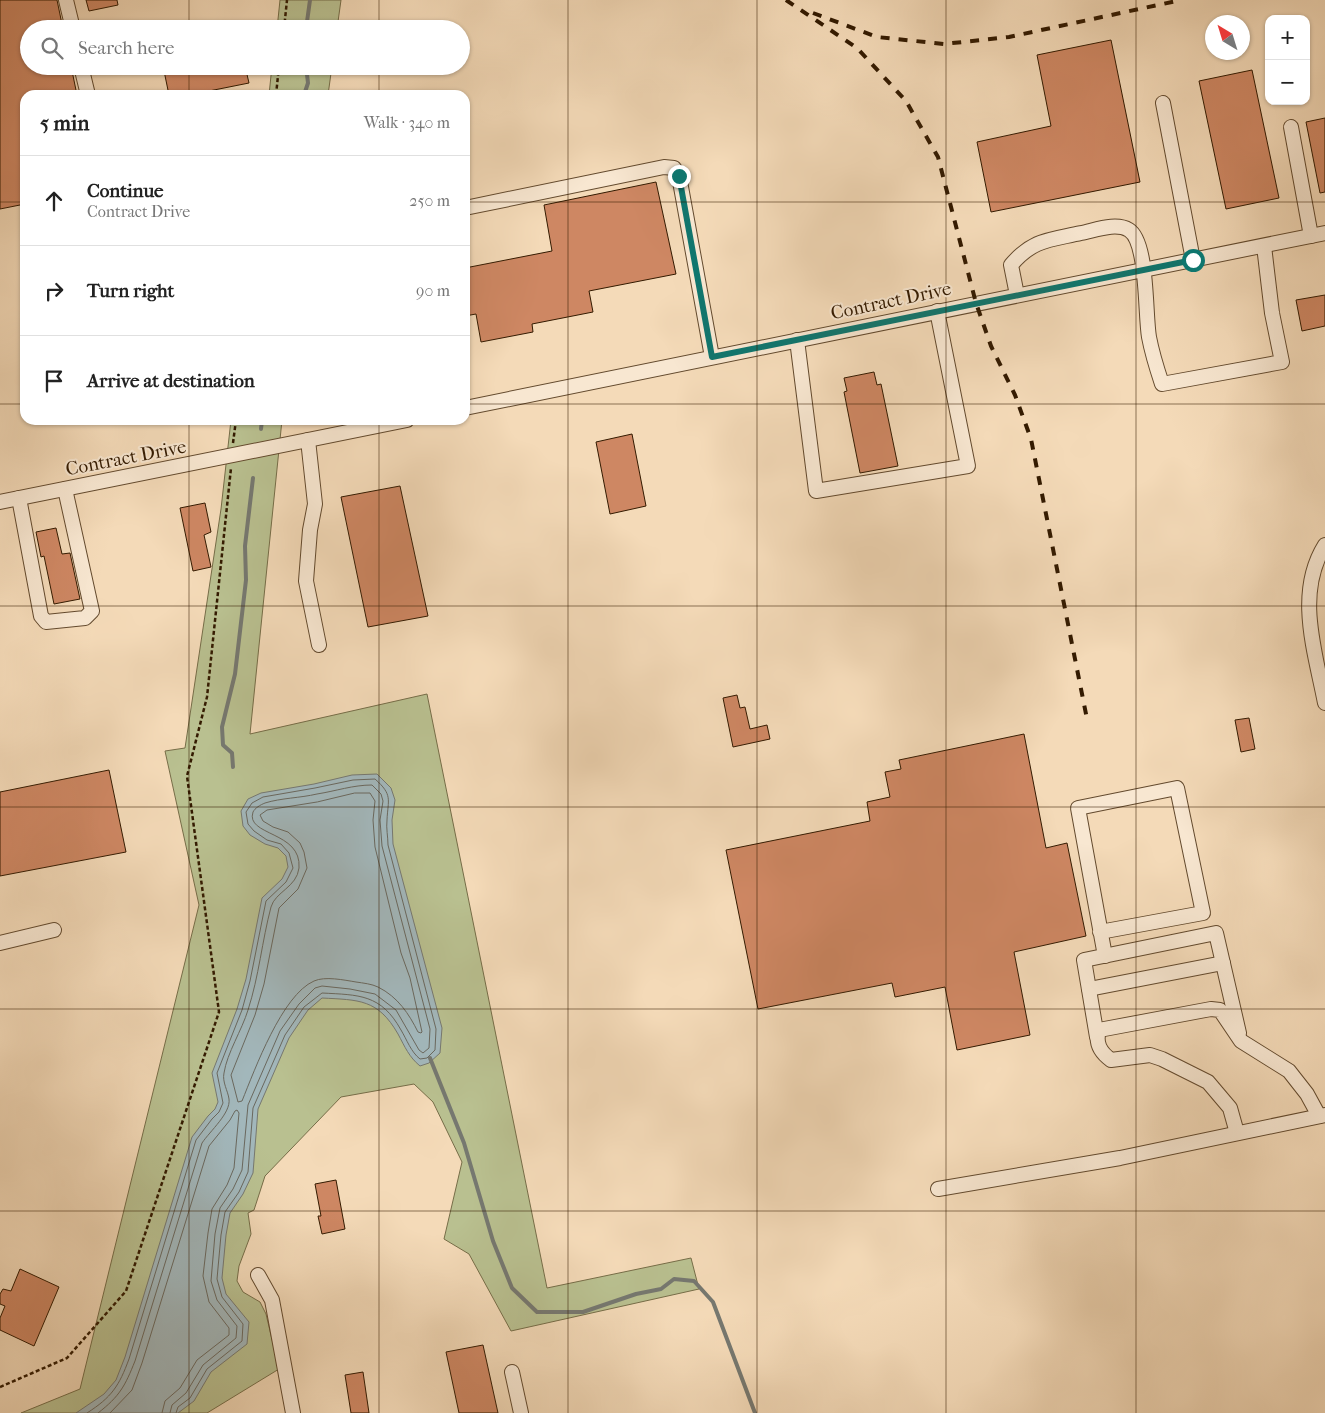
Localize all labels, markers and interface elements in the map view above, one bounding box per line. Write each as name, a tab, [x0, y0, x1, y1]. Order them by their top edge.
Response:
north arrow	[1205, 15, 1250, 60]
map controls	[1265, 15, 1310, 105]
button: +	[1265, 15, 1310, 60]
search box	[20, 20, 470, 75]
icon: search	[38, 34, 66, 62]
text: Search here	[78, 37, 174, 59]
button: −	[1265, 60, 1310, 105]
text: 5 min	[40, 111, 89, 135]
text: Walk · 340 m	[364, 113, 450, 132]
route end	[668, 165, 691, 188]
text: Continue	[87, 180, 163, 202]
icon: ahead	[40, 187, 68, 215]
text: 250 m	[409, 191, 450, 210]
text: Contract Drive	[87, 202, 190, 221]
route start	[1182, 249, 1205, 272]
icon: right	[40, 277, 68, 305]
street label: Contract Drive	[829, 278, 953, 324]
text: Turn right	[87, 280, 174, 302]
text: 90 m	[416, 281, 450, 300]
icon: arrive	[40, 367, 68, 395]
text: Arrive at destination	[87, 370, 255, 392]
street label: Contract Drive	[64, 436, 188, 480]

